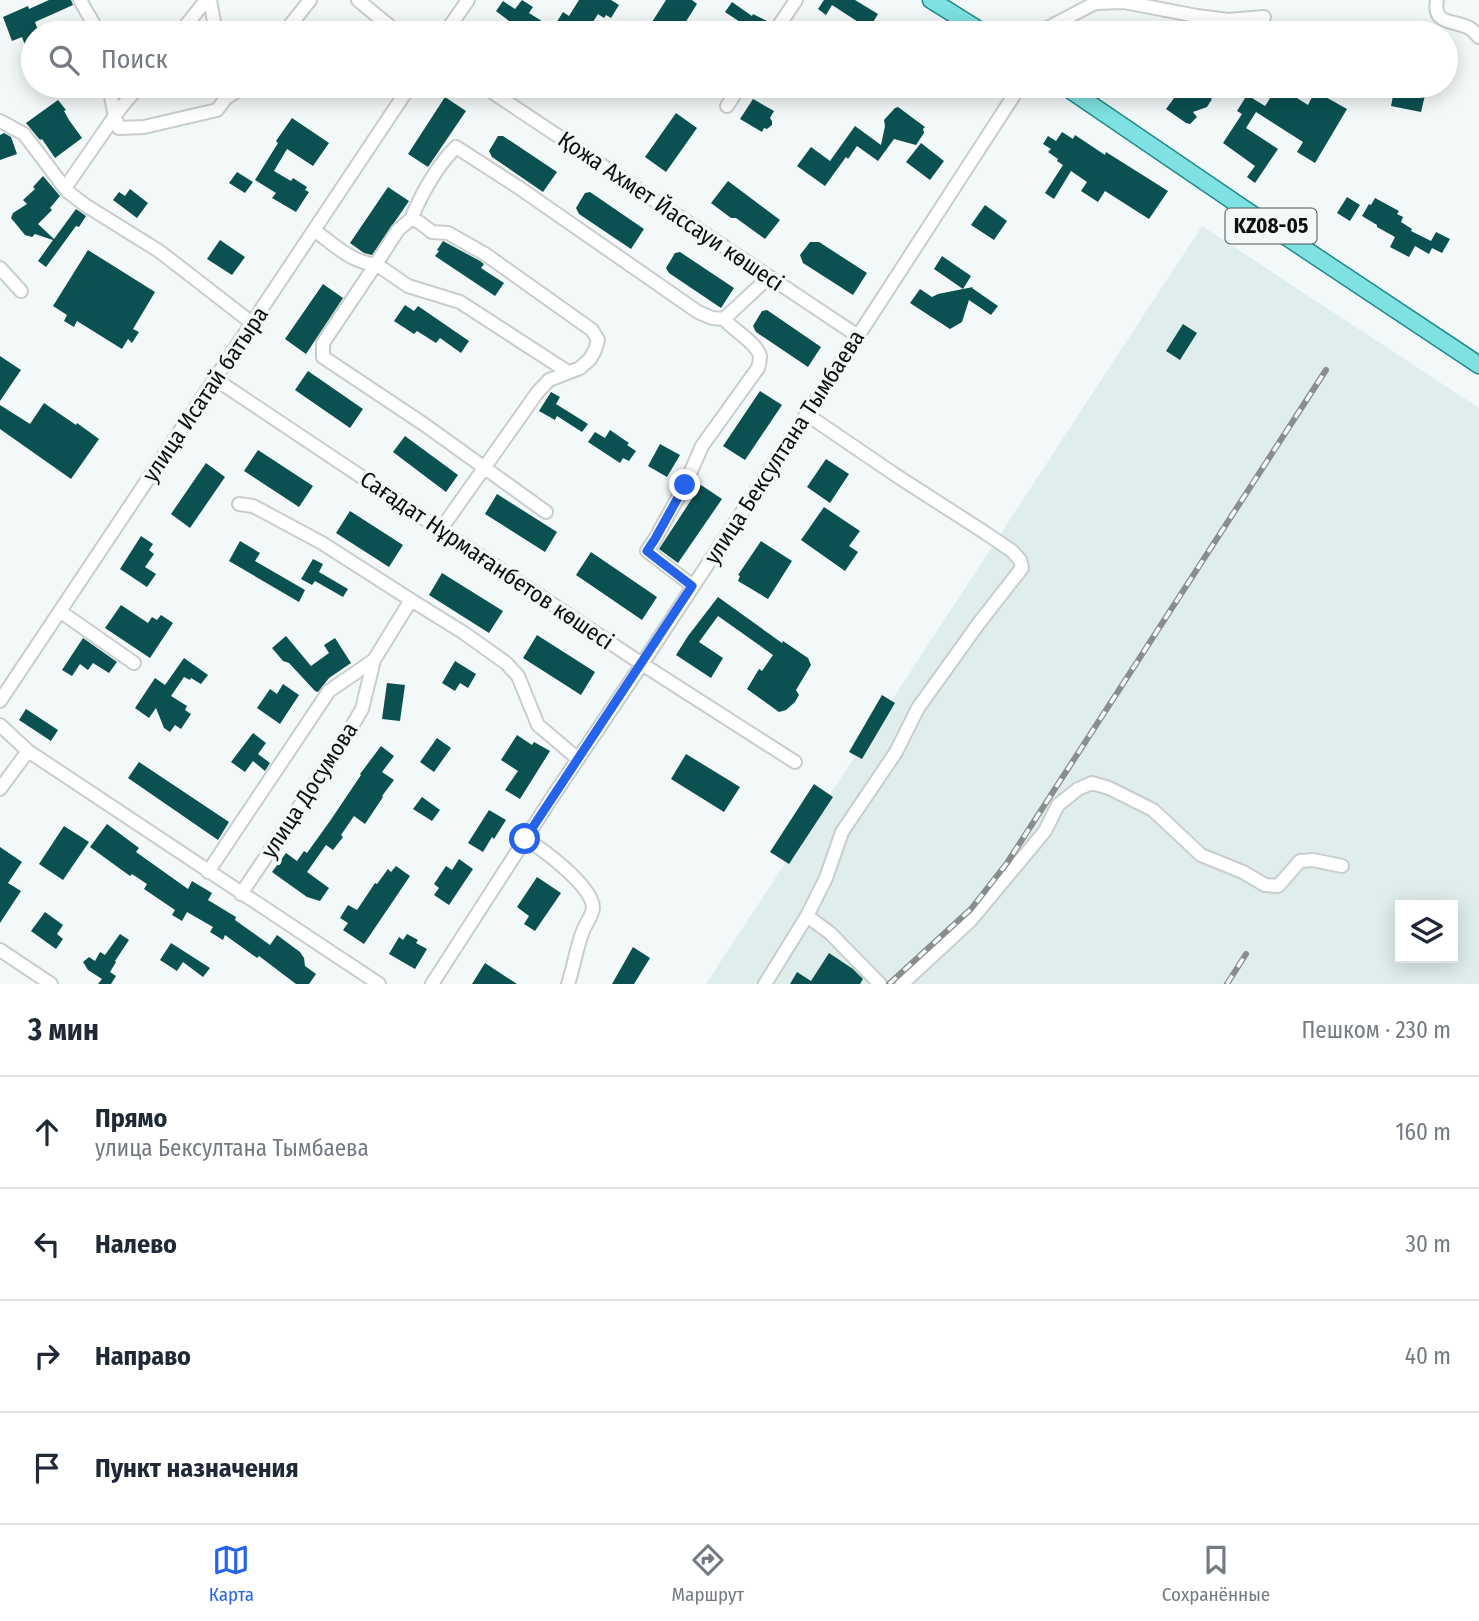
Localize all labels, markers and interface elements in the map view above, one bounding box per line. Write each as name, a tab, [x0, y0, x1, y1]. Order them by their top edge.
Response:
search box	[21, 21, 1458, 98]
icon: search	[45, 41, 83, 79]
text: Поиск	[101, 44, 168, 75]
street label: Қожа Ахмет Йассауи көшесі	[553, 125, 789, 297]
road number: KZ08-05	[1226, 208, 1316, 244]
street label: улица Исатай батыра	[136, 301, 274, 487]
street label: улица Бексултана Тымбаева	[698, 325, 870, 569]
street label: Сағадат Нұрмағанбетов көшесі	[355, 465, 619, 655]
route end	[669, 469, 700, 500]
street label: улица Досумова	[255, 717, 363, 863]
route start	[509, 823, 540, 854]
map controls	[1395, 900, 1458, 963]
button: layers	[1395, 900, 1458, 963]
text: 3 мин	[28, 1012, 99, 1048]
text: Пешком · 230 m	[1301, 1016, 1451, 1044]
text: Прямо	[95, 1103, 167, 1134]
icon: ahead	[28, 1113, 66, 1151]
text: 160 m	[1396, 1118, 1451, 1146]
text: улица Бексултана Тымбаева	[95, 1134, 369, 1162]
icon: left	[28, 1225, 66, 1263]
text: Налево	[95, 1229, 177, 1260]
text: 30 m	[1406, 1230, 1451, 1258]
icon: right	[28, 1337, 66, 1375]
text: Направо	[95, 1341, 191, 1372]
text: 40 m	[1405, 1342, 1451, 1370]
icon: arrive	[28, 1449, 66, 1487]
text: Пункт назначения	[95, 1453, 299, 1484]
tab: Карта	[209, 1541, 254, 1606]
tab: Маршрут	[672, 1541, 744, 1606]
tab: Сохранённые	[1162, 1541, 1270, 1606]

